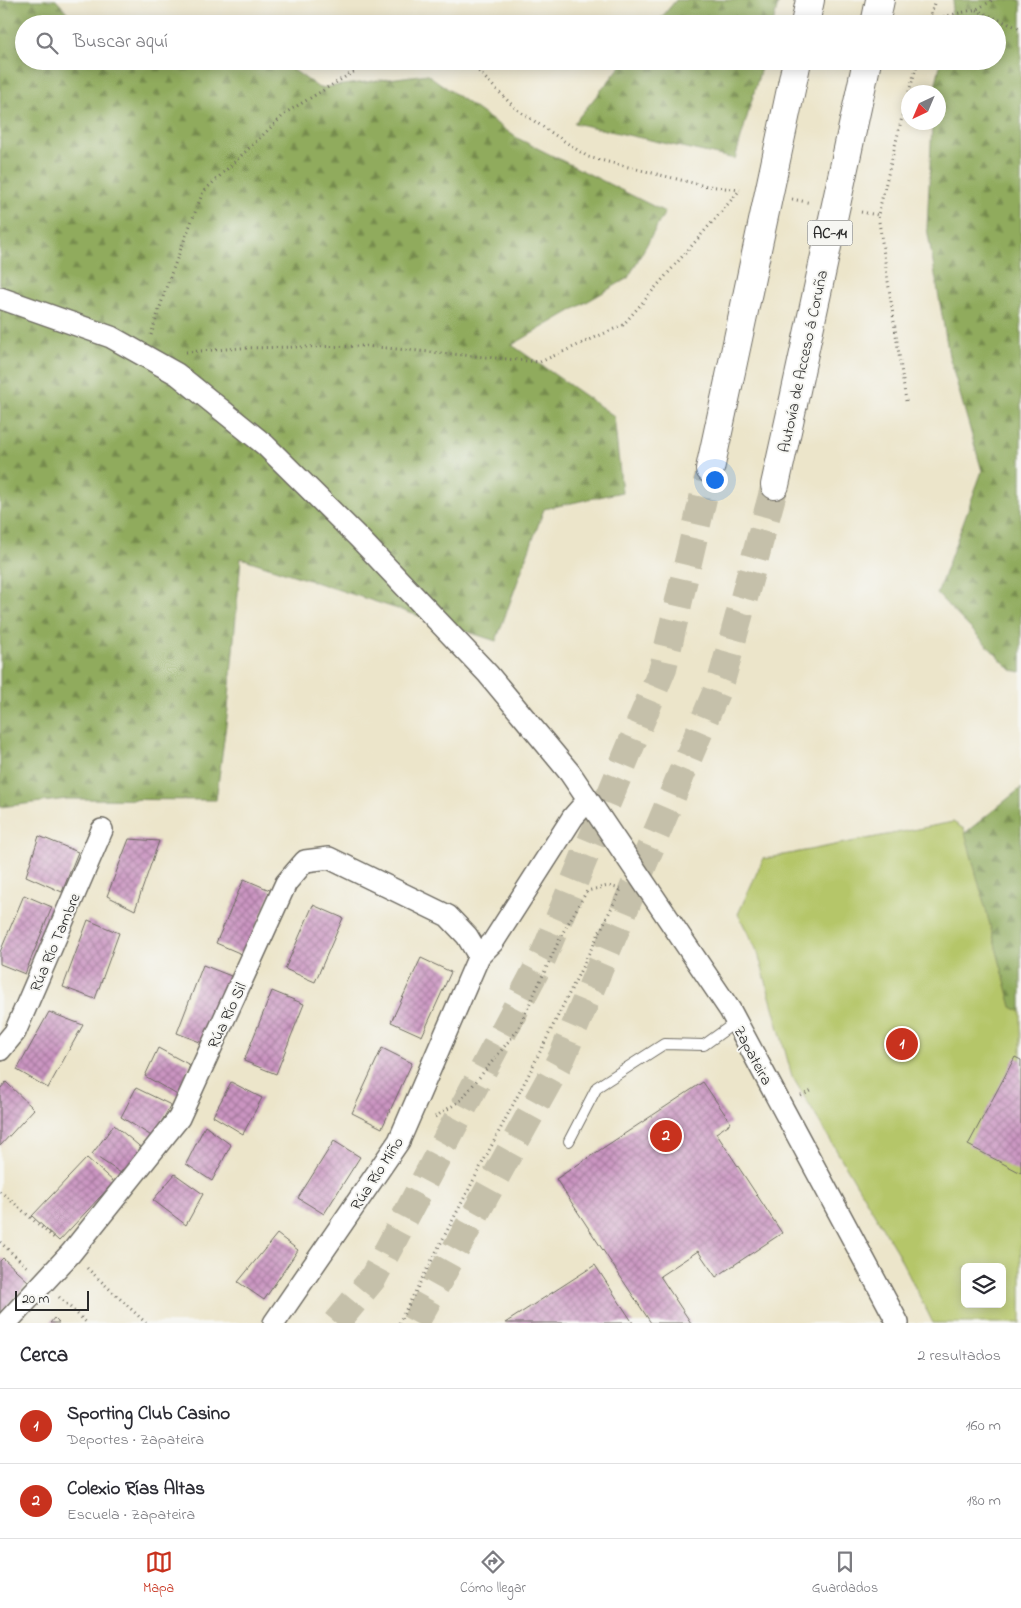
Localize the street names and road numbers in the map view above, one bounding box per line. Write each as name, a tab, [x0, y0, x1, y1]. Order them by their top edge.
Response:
road number: AC-14	[808, 220, 852, 246]
street label: Autovía de Acceso á Coruña	[773, 268, 835, 455]
street label: Rúa Río Tambre	[24, 889, 88, 996]
street label: Rúa Río Sil	[202, 979, 254, 1053]
street label: Zapateira	[727, 1022, 778, 1090]
street label: Rúa Río Miño	[345, 1133, 410, 1216]

